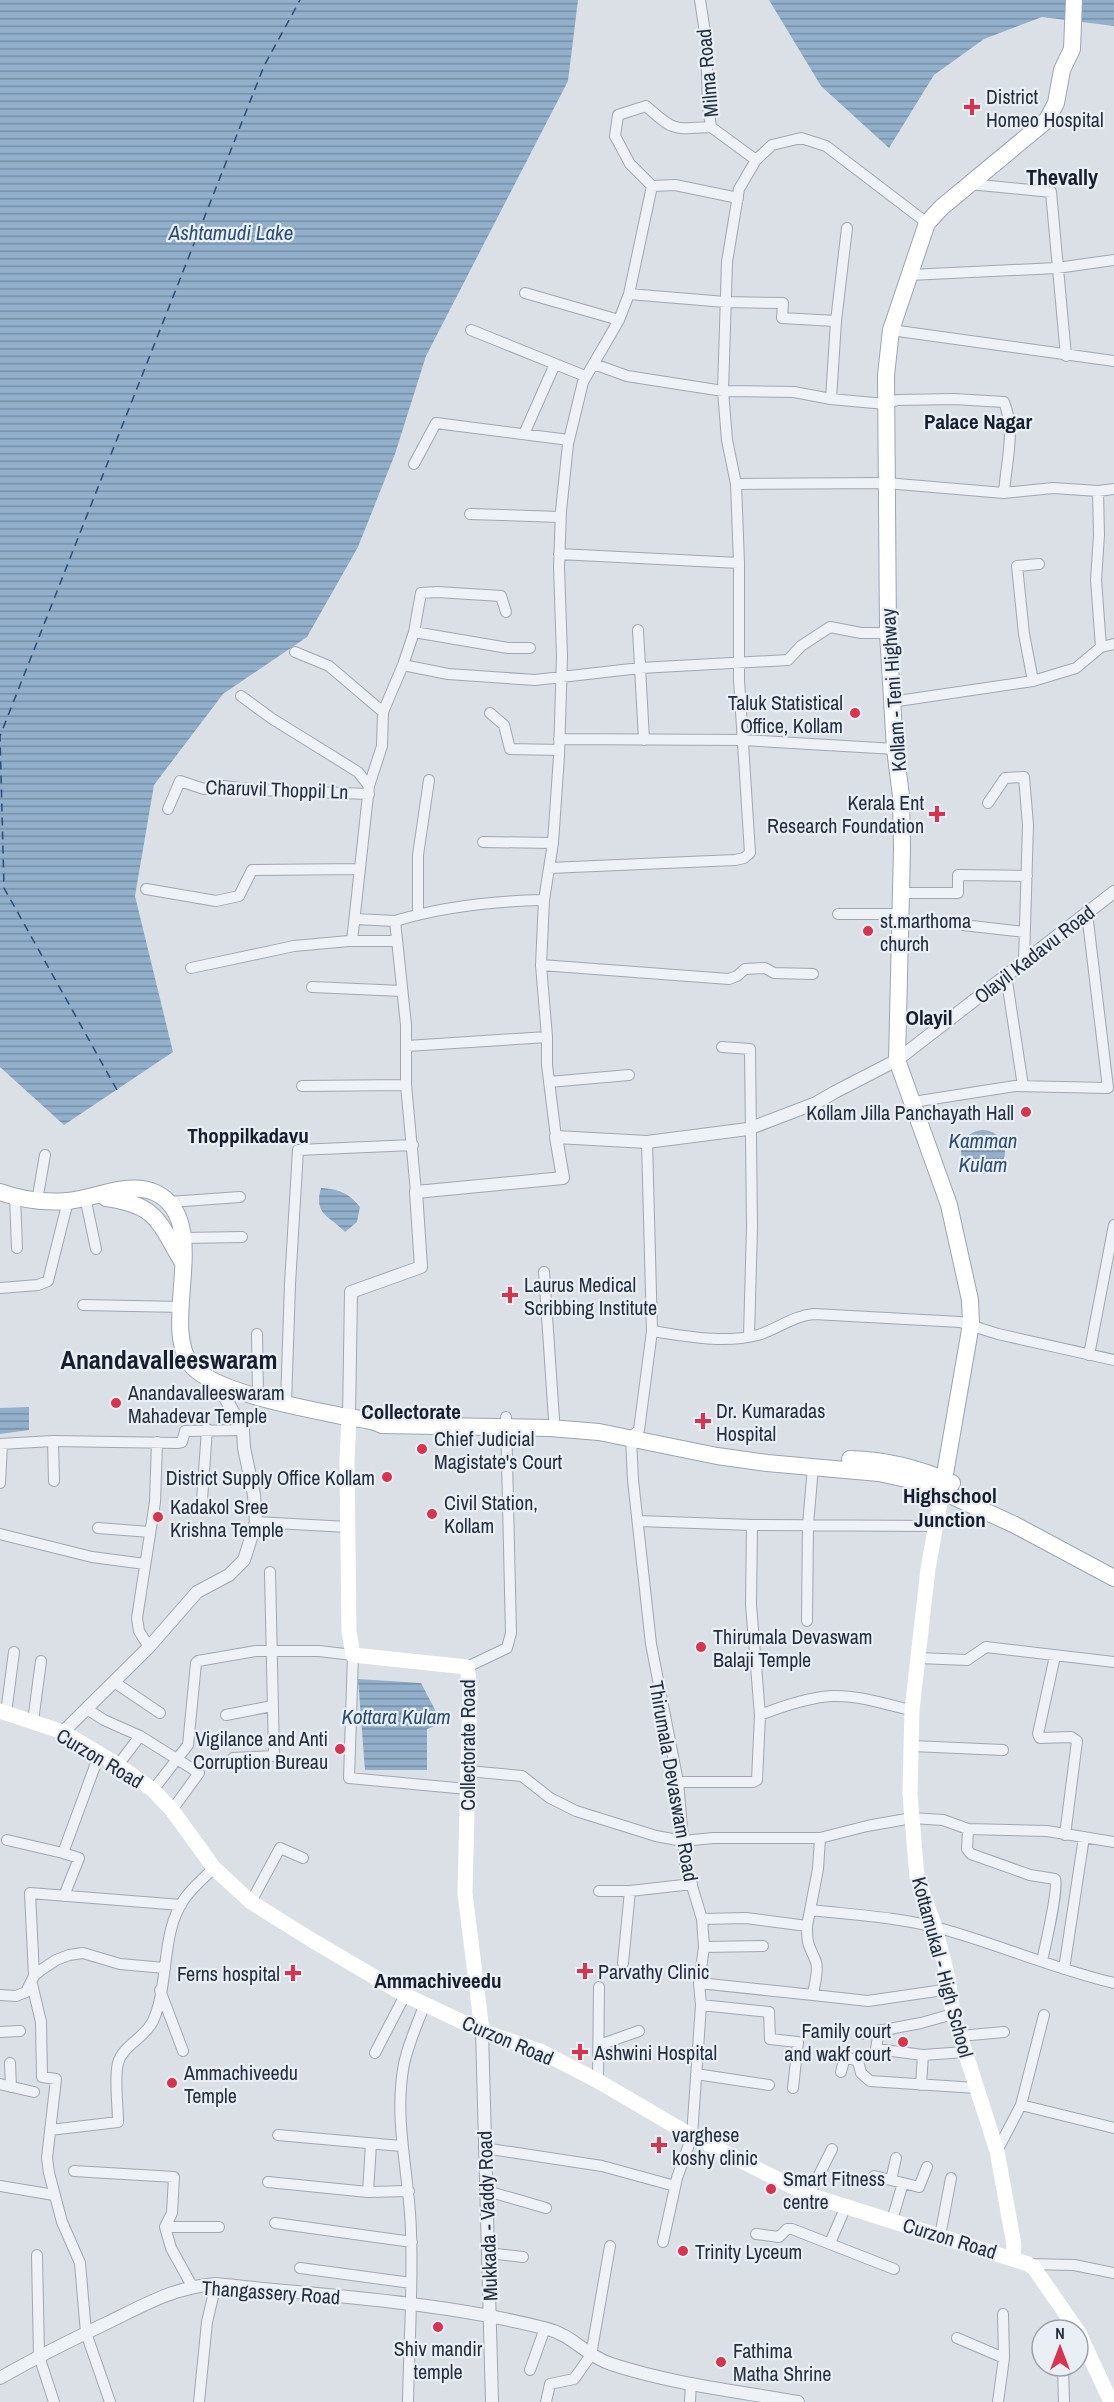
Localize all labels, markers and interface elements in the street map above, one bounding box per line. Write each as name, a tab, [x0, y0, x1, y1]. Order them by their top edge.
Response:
street label: Milma Road	[690, 28, 724, 118]
place label: District Homeo Hospital	[986, 83, 1104, 133]
marker: District Homeo Hospital	[963, 98, 981, 116]
district label: Thevally	[1026, 162, 1098, 192]
water label: Ashtamudi Lake	[168, 218, 293, 247]
district label: Palace Nagar	[924, 407, 1032, 436]
street label: Kollam - Teni Highway	[874, 607, 912, 773]
place label: Taluk Statistical Office, Kollam	[728, 689, 843, 739]
marker: Taluk Statistical Office, Kollam	[848, 706, 862, 720]
street label: Charuvil Thoppil Ln	[205, 773, 349, 805]
place label: Kerala Ent Research Foundation	[767, 789, 924, 839]
marker: Kerala Ent Research Foundation	[928, 805, 946, 823]
street label: Olayil Kadavu Road	[968, 898, 1100, 1010]
place label: st.marthoma church	[880, 907, 971, 957]
marker: st.marthoma church	[861, 924, 875, 938]
district label: Olayil	[906, 1003, 952, 1032]
place label: Kollam Jilla Panchayath Hall	[806, 1099, 1014, 1126]
marker: Kollam Jilla Panchayath Hall	[1019, 1105, 1033, 1119]
district label: Thoppilkadavu	[187, 1121, 309, 1150]
water label: Kamman Kulam	[949, 1126, 1017, 1179]
place label: Laurus Medical Scribbing Institute	[524, 1271, 657, 1321]
marker: Laurus Medical Scribbing Institute	[501, 1286, 519, 1304]
district label: Anandavalleeswaram	[61, 1342, 277, 1377]
place label: Anandavalleeswaram Mahadevar Temple	[127, 1379, 285, 1429]
marker: Anandavalleeswaram Mahadevar Temple	[109, 1396, 123, 1410]
district label: Collectorate	[361, 1397, 461, 1426]
place label: Dr. Kumaradas Hospital	[716, 1397, 825, 1447]
marker: Dr. Kumaradas Hospital	[694, 1412, 712, 1430]
place label: Chief Judicial Magistate's Court	[434, 1425, 562, 1475]
marker: Chief Judicial Magistate's Court	[415, 1442, 429, 1456]
place label: District Supply Office Kollam	[166, 1464, 375, 1491]
marker: District Supply Office Kollam	[380, 1470, 394, 1484]
district label: Highschool Junction	[903, 1481, 997, 1534]
place label: Civil Station, Kollam	[444, 1489, 538, 1539]
place label: Kadakol Sree Krishna Temple	[170, 1493, 284, 1543]
marker: Civil Station, Kollam	[425, 1507, 439, 1521]
marker: Kadakol Sree Krishna Temple	[151, 1510, 165, 1524]
place label: Thirumala Devaswam Balaji Temple	[713, 1623, 872, 1673]
marker: Thirumala Devaswam Balaji Temple	[694, 1640, 708, 1654]
street label: Collectorate Road	[454, 1679, 481, 1811]
street label: Thirumala Devaswam Road	[643, 1679, 705, 1883]
water label: Kottara Kulam	[341, 1702, 451, 1731]
street label: Curzon Road	[52, 1722, 148, 1794]
place label: Vigilance and Anti Corruption Bureau	[193, 1725, 328, 1775]
marker: Vigilance and Anti Corruption Bureau	[333, 1742, 347, 1756]
street label: Kottamukal - High School	[906, 1874, 980, 2060]
place label: Parvathy Clinic	[598, 1958, 709, 1985]
place label: Ferns hospital	[177, 1960, 280, 1987]
marker: Parvathy Clinic	[576, 1962, 594, 1980]
marker: Ferns hospital	[284, 1964, 302, 1982]
district label: Ammachiveedu	[374, 1966, 502, 1995]
street label: Curzon Road	[458, 2009, 558, 2071]
place label: Family court and wakf court	[784, 2017, 891, 2067]
marker: Family court and wakf court	[896, 2035, 910, 2049]
place label: Ashwini Hospital	[593, 2039, 717, 2066]
marker: Ashwini Hospital	[571, 2043, 589, 2061]
place label: Ammachiveedu Temple	[183, 2059, 298, 2109]
marker: Ammachiveedu Temple	[165, 2076, 179, 2090]
place label: varghese koshy clinic	[672, 2121, 758, 2171]
street label: Mukkada - Vaddy Road	[471, 2130, 503, 2302]
marker: varghese koshy clinic	[650, 2136, 668, 2154]
place label: Smart Fitness centre	[783, 2165, 885, 2215]
marker: Smart Fitness centre	[764, 2182, 778, 2196]
street label: Curzon Road	[900, 2211, 1000, 2265]
place label: Trinity Lyceum	[695, 2238, 802, 2265]
marker: Trinity Lyceum	[676, 2244, 690, 2258]
street label: Thangassery Road	[201, 2274, 341, 2310]
north arrow	[1030, 2318, 1090, 2378]
marker: Shiv mandir temple	[431, 2320, 445, 2334]
text: N	[1055, 2322, 1065, 2344]
place label: Shiv mandir temple	[394, 2335, 483, 2385]
place label: Fathima Matha Shrine	[733, 2337, 831, 2387]
marker: Fathima Matha Shrine	[714, 2355, 728, 2369]

